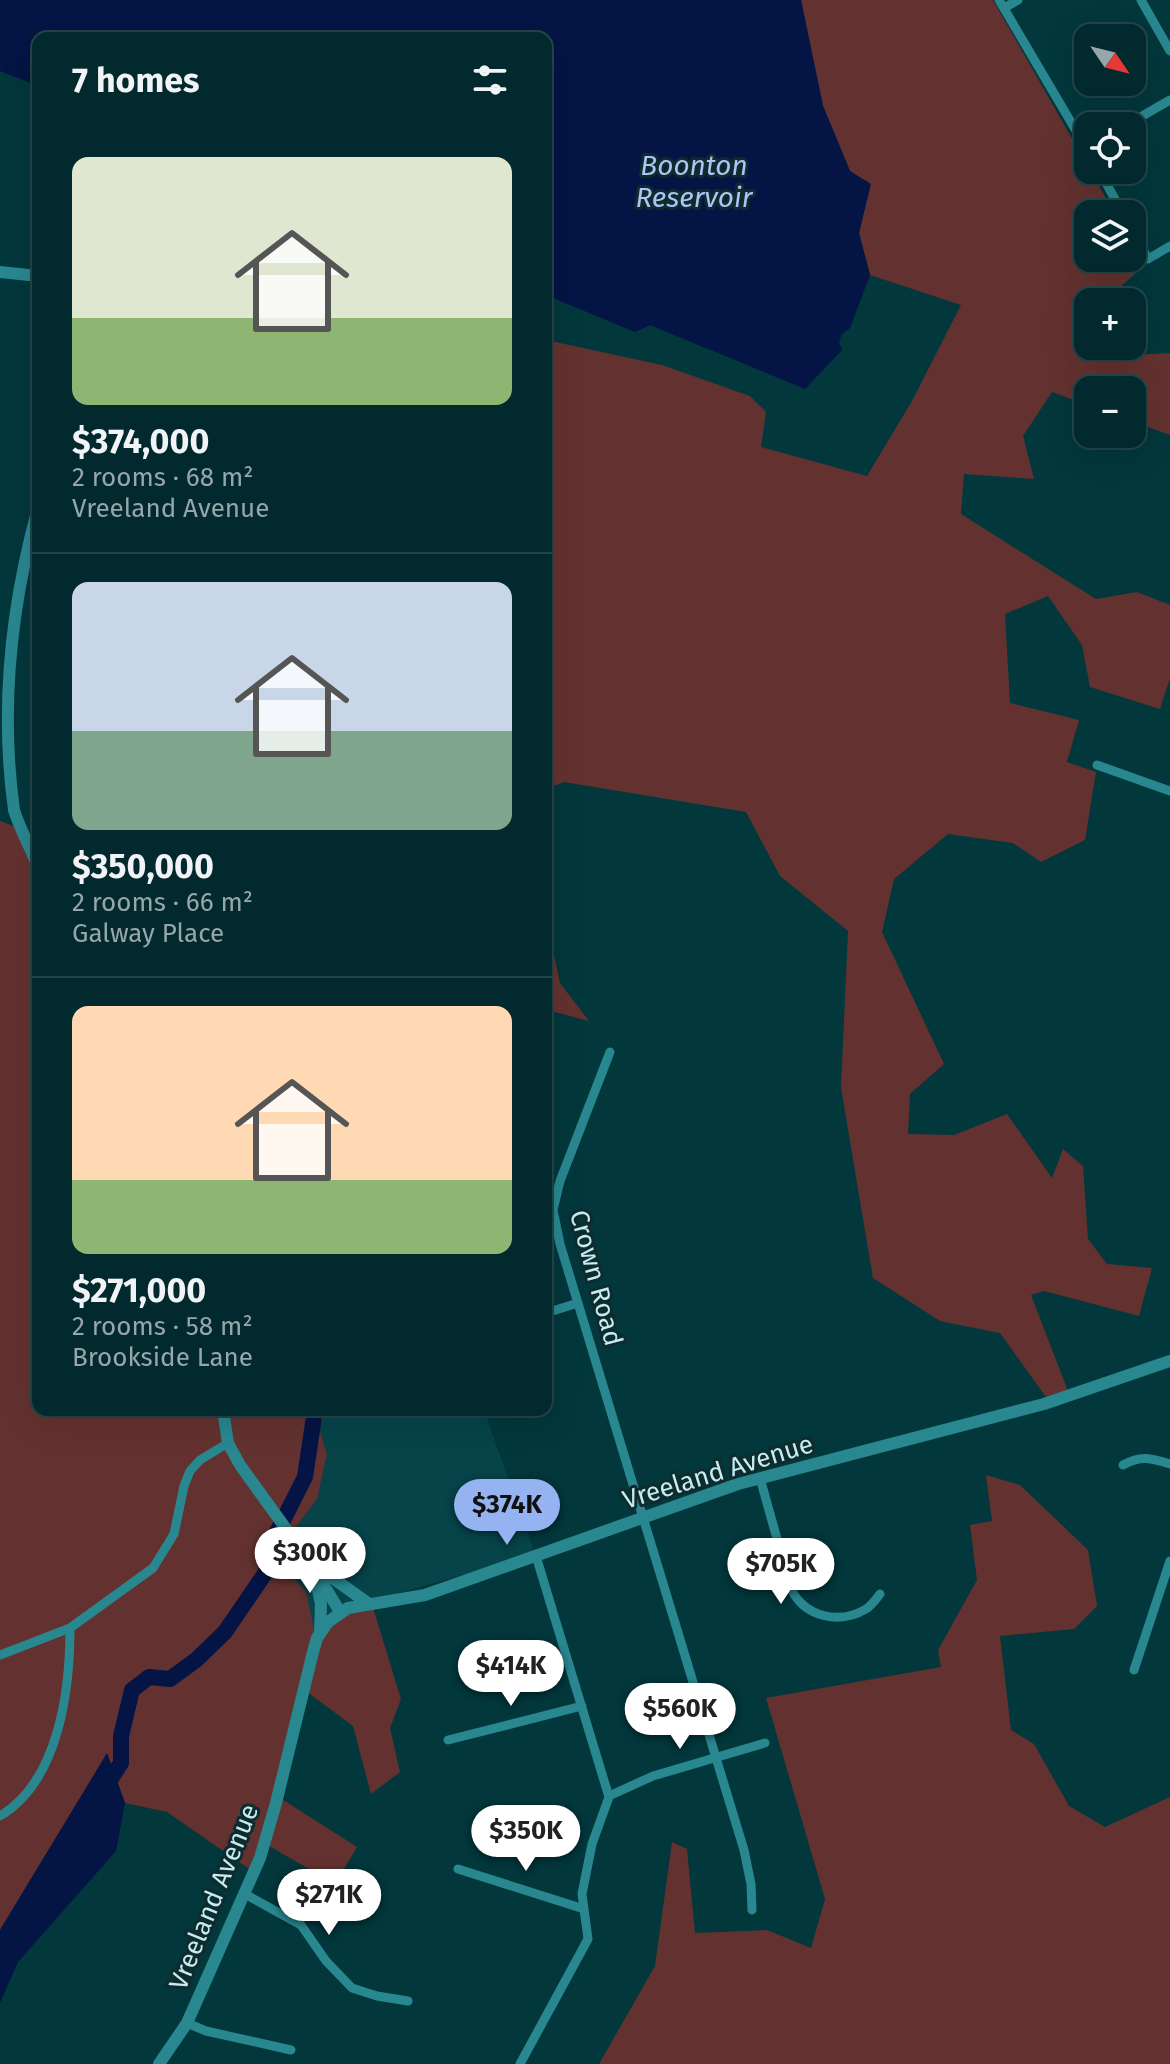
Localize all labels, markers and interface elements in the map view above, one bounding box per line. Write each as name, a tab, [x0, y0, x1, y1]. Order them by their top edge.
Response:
north arrow	[1074, 24, 1146, 96]
map controls	[1074, 24, 1146, 448]
icon: filters	[468, 58, 512, 102]
text: 7 homes	[72, 60, 199, 101]
button: locate	[1074, 112, 1146, 184]
water label: Boonton Reservoir	[635, 149, 754, 214]
button: layers	[1074, 200, 1146, 272]
icon: home	[220, 209, 364, 353]
button: +	[1074, 288, 1146, 360]
button: −	[1074, 376, 1146, 448]
text: $374,000	[72, 421, 209, 462]
text: 2 rooms · 68 m²	[72, 462, 253, 493]
text: Vreeland Avenue	[72, 493, 269, 524]
icon: home	[220, 634, 364, 778]
text: $350,000	[72, 846, 214, 887]
text: 2 rooms · 66 m²	[72, 887, 253, 918]
text: Galway Place	[72, 918, 224, 949]
icon: home	[220, 1058, 364, 1202]
street label: Crown Road	[563, 1207, 629, 1349]
text: $271,000	[72, 1270, 206, 1311]
text: 2 rooms · 58 m²	[72, 1311, 253, 1342]
text: Brookside Lane	[72, 1342, 253, 1373]
street label: Vreeland Avenue	[619, 1428, 817, 1516]
pin: $374K	[451, 1479, 563, 1547]
text: $374K	[472, 1489, 542, 1520]
pin: $300K	[254, 1527, 366, 1595]
text: $300K	[273, 1537, 347, 1568]
pin: $705K	[725, 1538, 837, 1606]
text: $705K	[745, 1548, 817, 1579]
pin: $414K	[455, 1640, 567, 1708]
text: $414K	[476, 1650, 546, 1681]
pin: $560K	[624, 1683, 736, 1751]
text: $560K	[643, 1693, 717, 1724]
street label: Vreeland Avenue	[163, 1800, 265, 1994]
pin: $350K	[470, 1805, 582, 1873]
text: $350K	[489, 1815, 563, 1846]
pin: $271K	[273, 1869, 385, 1937]
text: $271K	[295, 1879, 363, 1910]

